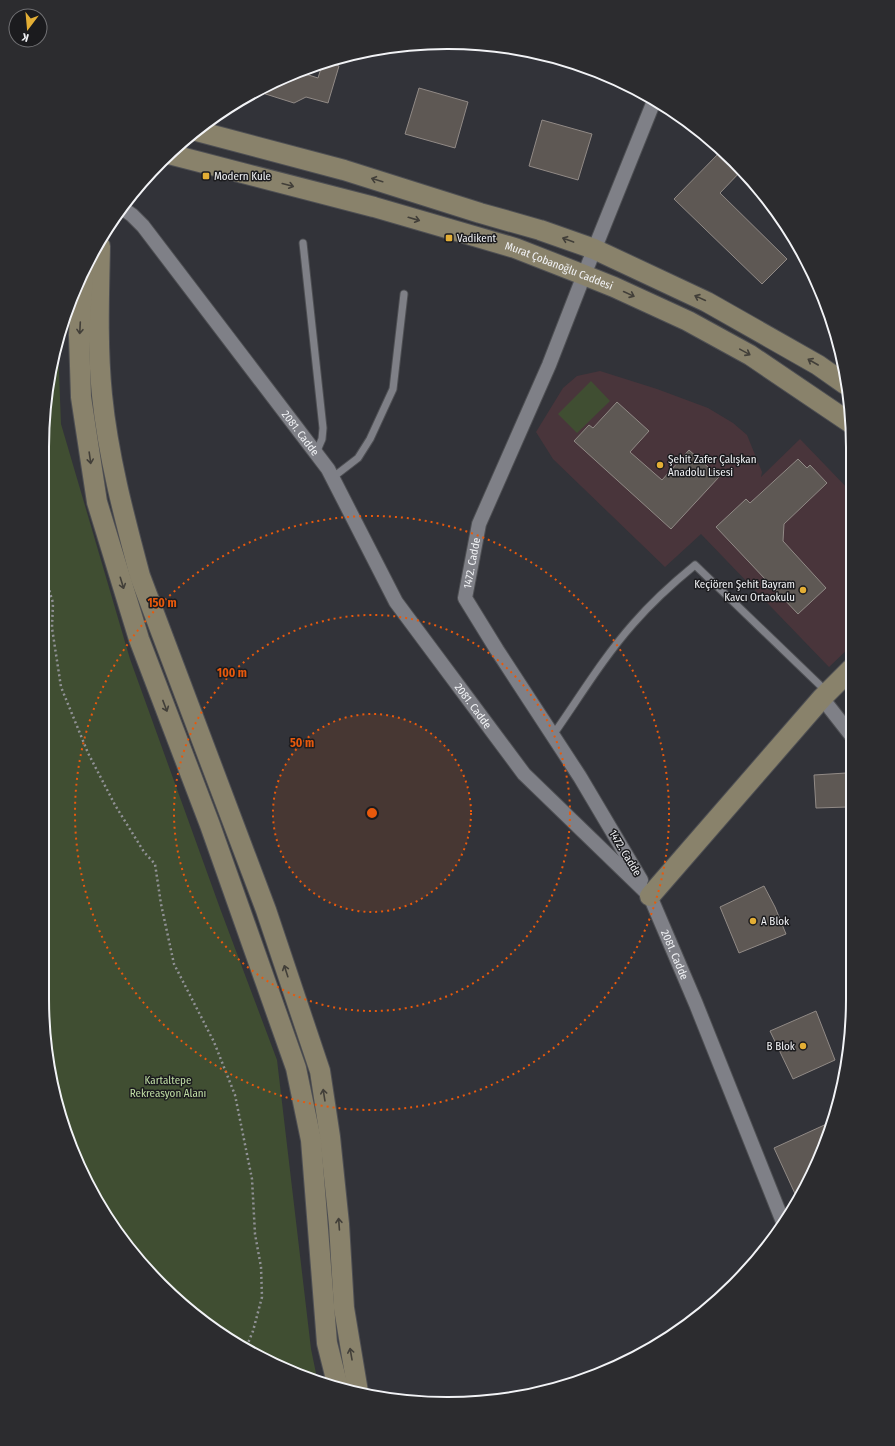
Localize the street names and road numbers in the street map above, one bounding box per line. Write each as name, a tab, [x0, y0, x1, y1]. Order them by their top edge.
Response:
street label: Murat Çobanoğlu Caddesi	[504, 239, 615, 293]
street label: 2081. Cadde	[279, 408, 322, 458]
street label: 1472. Cadde	[460, 536, 483, 590]
street label: 2081. Cadde	[452, 681, 494, 731]
street label: 1472. Cadde	[606, 828, 644, 878]
street label: 2081. Cadde	[659, 928, 691, 982]

